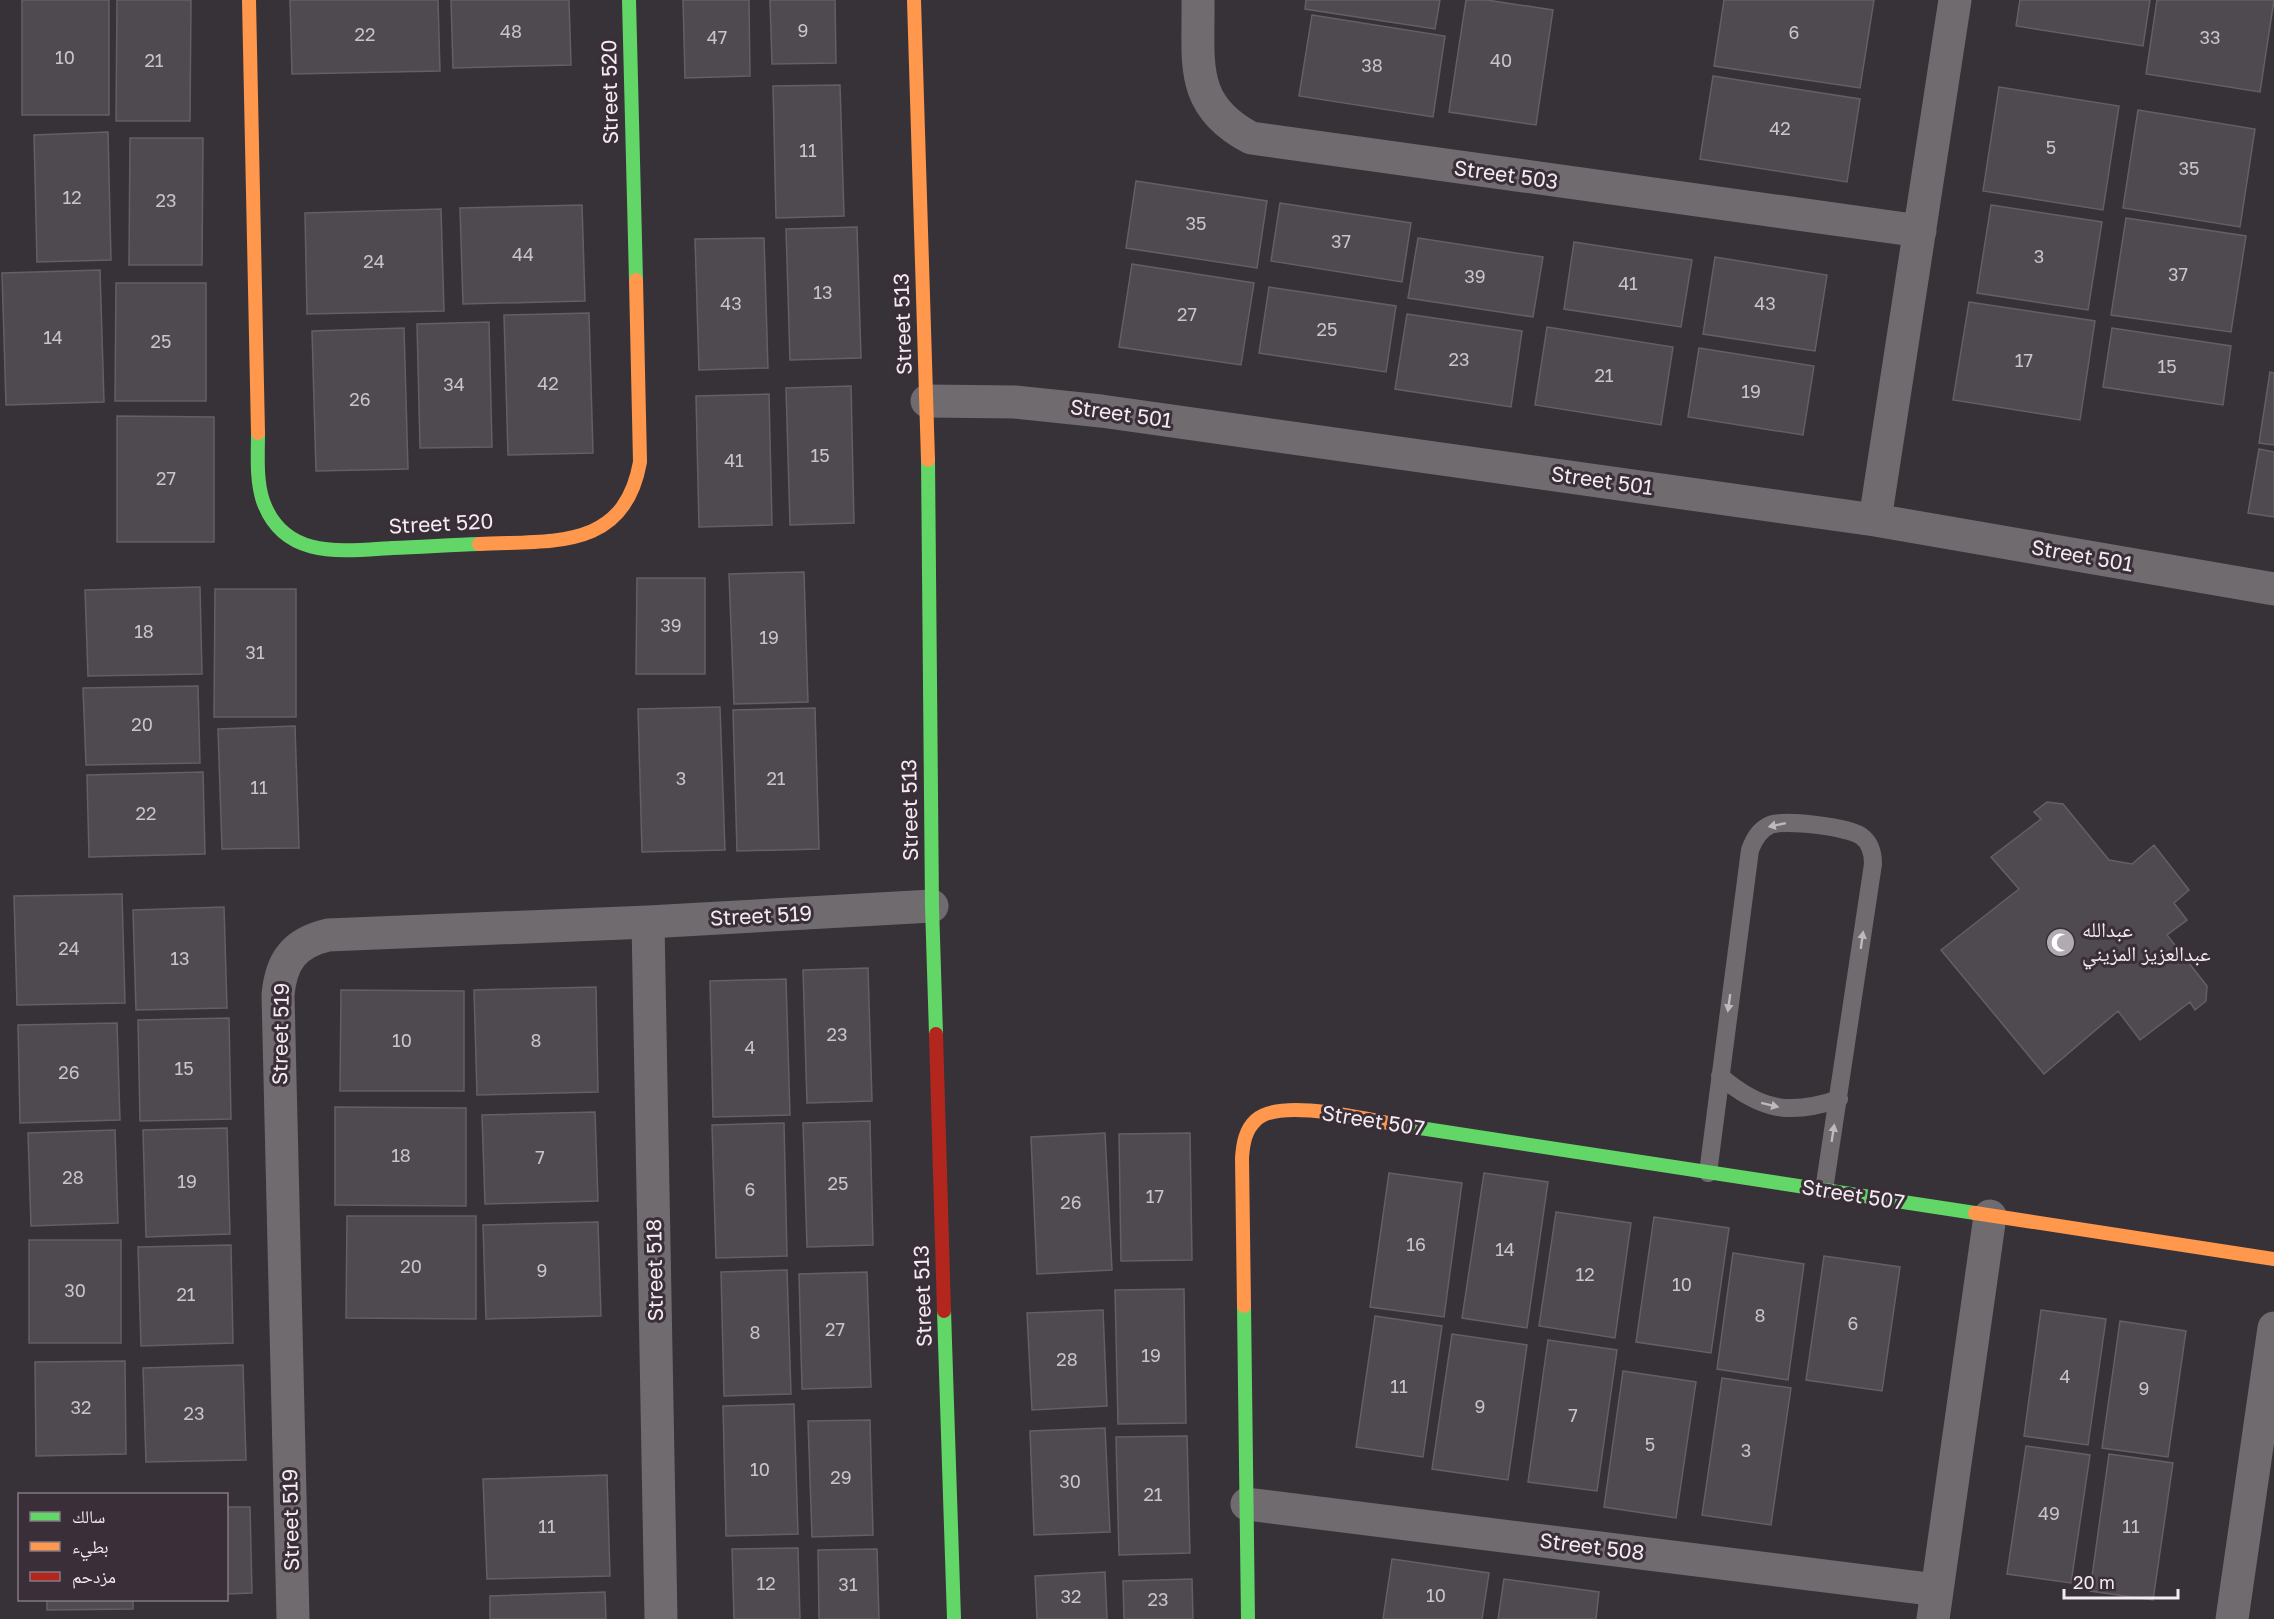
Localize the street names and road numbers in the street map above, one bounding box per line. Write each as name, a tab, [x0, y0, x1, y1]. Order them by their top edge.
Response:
street label: Street 520	[595, 39, 623, 145]
street label: Street 503	[1452, 154, 1560, 194]
street label: Street 513	[887, 273, 917, 375]
street label: Street 501	[1068, 393, 1174, 433]
street label: Street 501	[1549, 460, 1655, 500]
street label: Street 520	[388, 507, 494, 539]
street label: Street 501	[2029, 533, 2135, 577]
street label: Street 513	[895, 759, 923, 861]
street label: Street 519	[709, 899, 813, 931]
street label: Street 519	[266, 983, 294, 1085]
street label: Street 507	[1320, 1099, 1426, 1141]
street label: Street 507	[1800, 1173, 1906, 1215]
street label: Street 518	[640, 1219, 668, 1322]
street label: Street 513	[907, 1245, 937, 1347]
street label: Street 519	[276, 1469, 304, 1571]
street label: Street 508	[1538, 1527, 1646, 1565]

